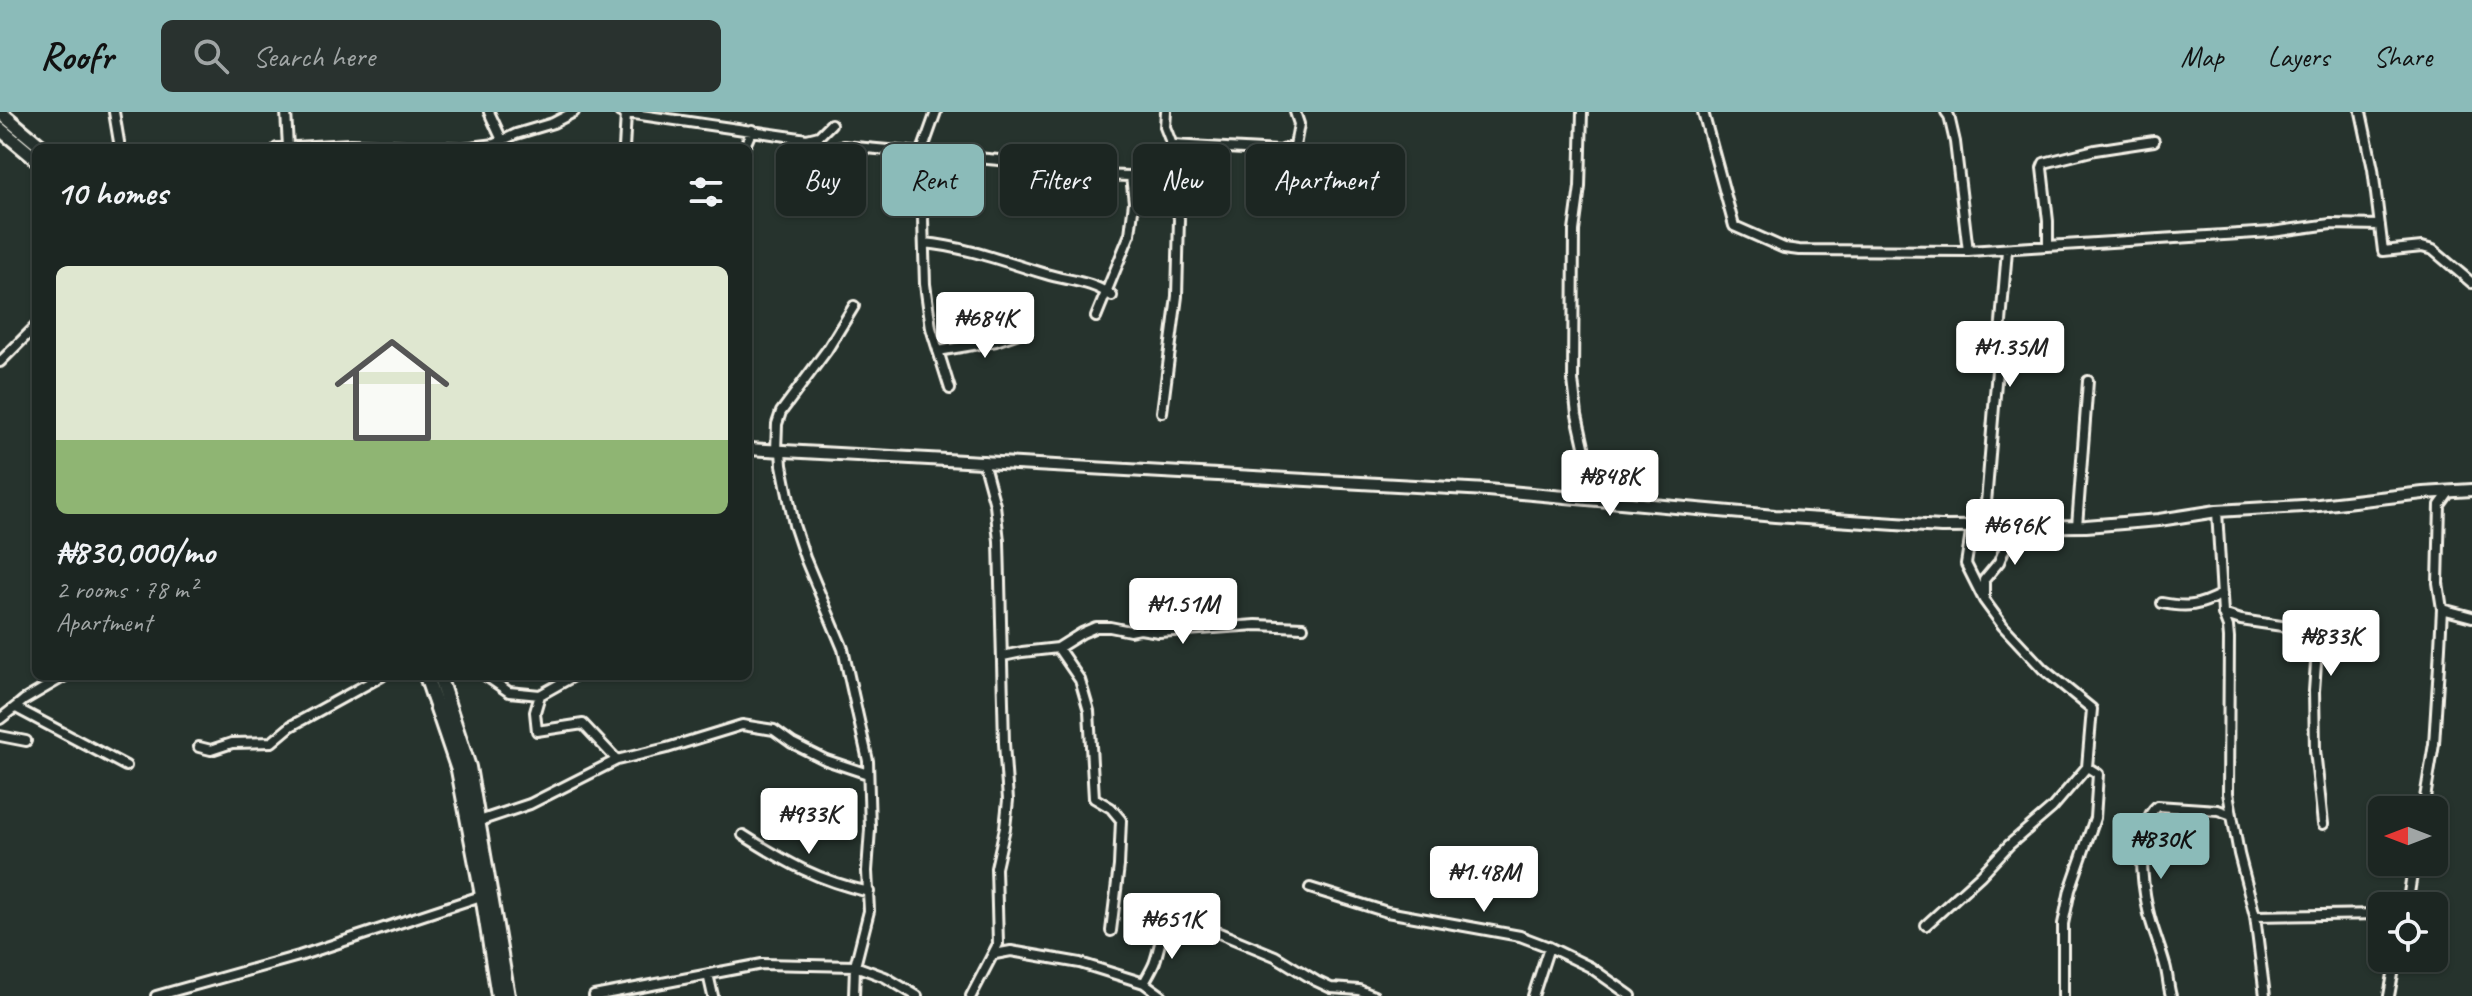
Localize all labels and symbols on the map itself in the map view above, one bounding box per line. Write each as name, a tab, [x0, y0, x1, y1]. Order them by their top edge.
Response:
pin: ₦684K	[929, 292, 1041, 360]
pin: ₦1.35M	[1945, 321, 2075, 389]
pin: ₦848K	[1554, 450, 1666, 518]
pin: ₦696K	[1959, 499, 2071, 567]
pin: ₦1.51M	[1118, 578, 1248, 646]
pin: ₦833K	[2275, 610, 2387, 678]
pin: ₦933K	[753, 788, 865, 856]
north arrow	[2368, 796, 2448, 876]
pin: ₦830K	[2105, 813, 2217, 881]
pin: ₦1.48M	[1419, 846, 1549, 914]
pin: ₦651K	[1116, 893, 1228, 961]

